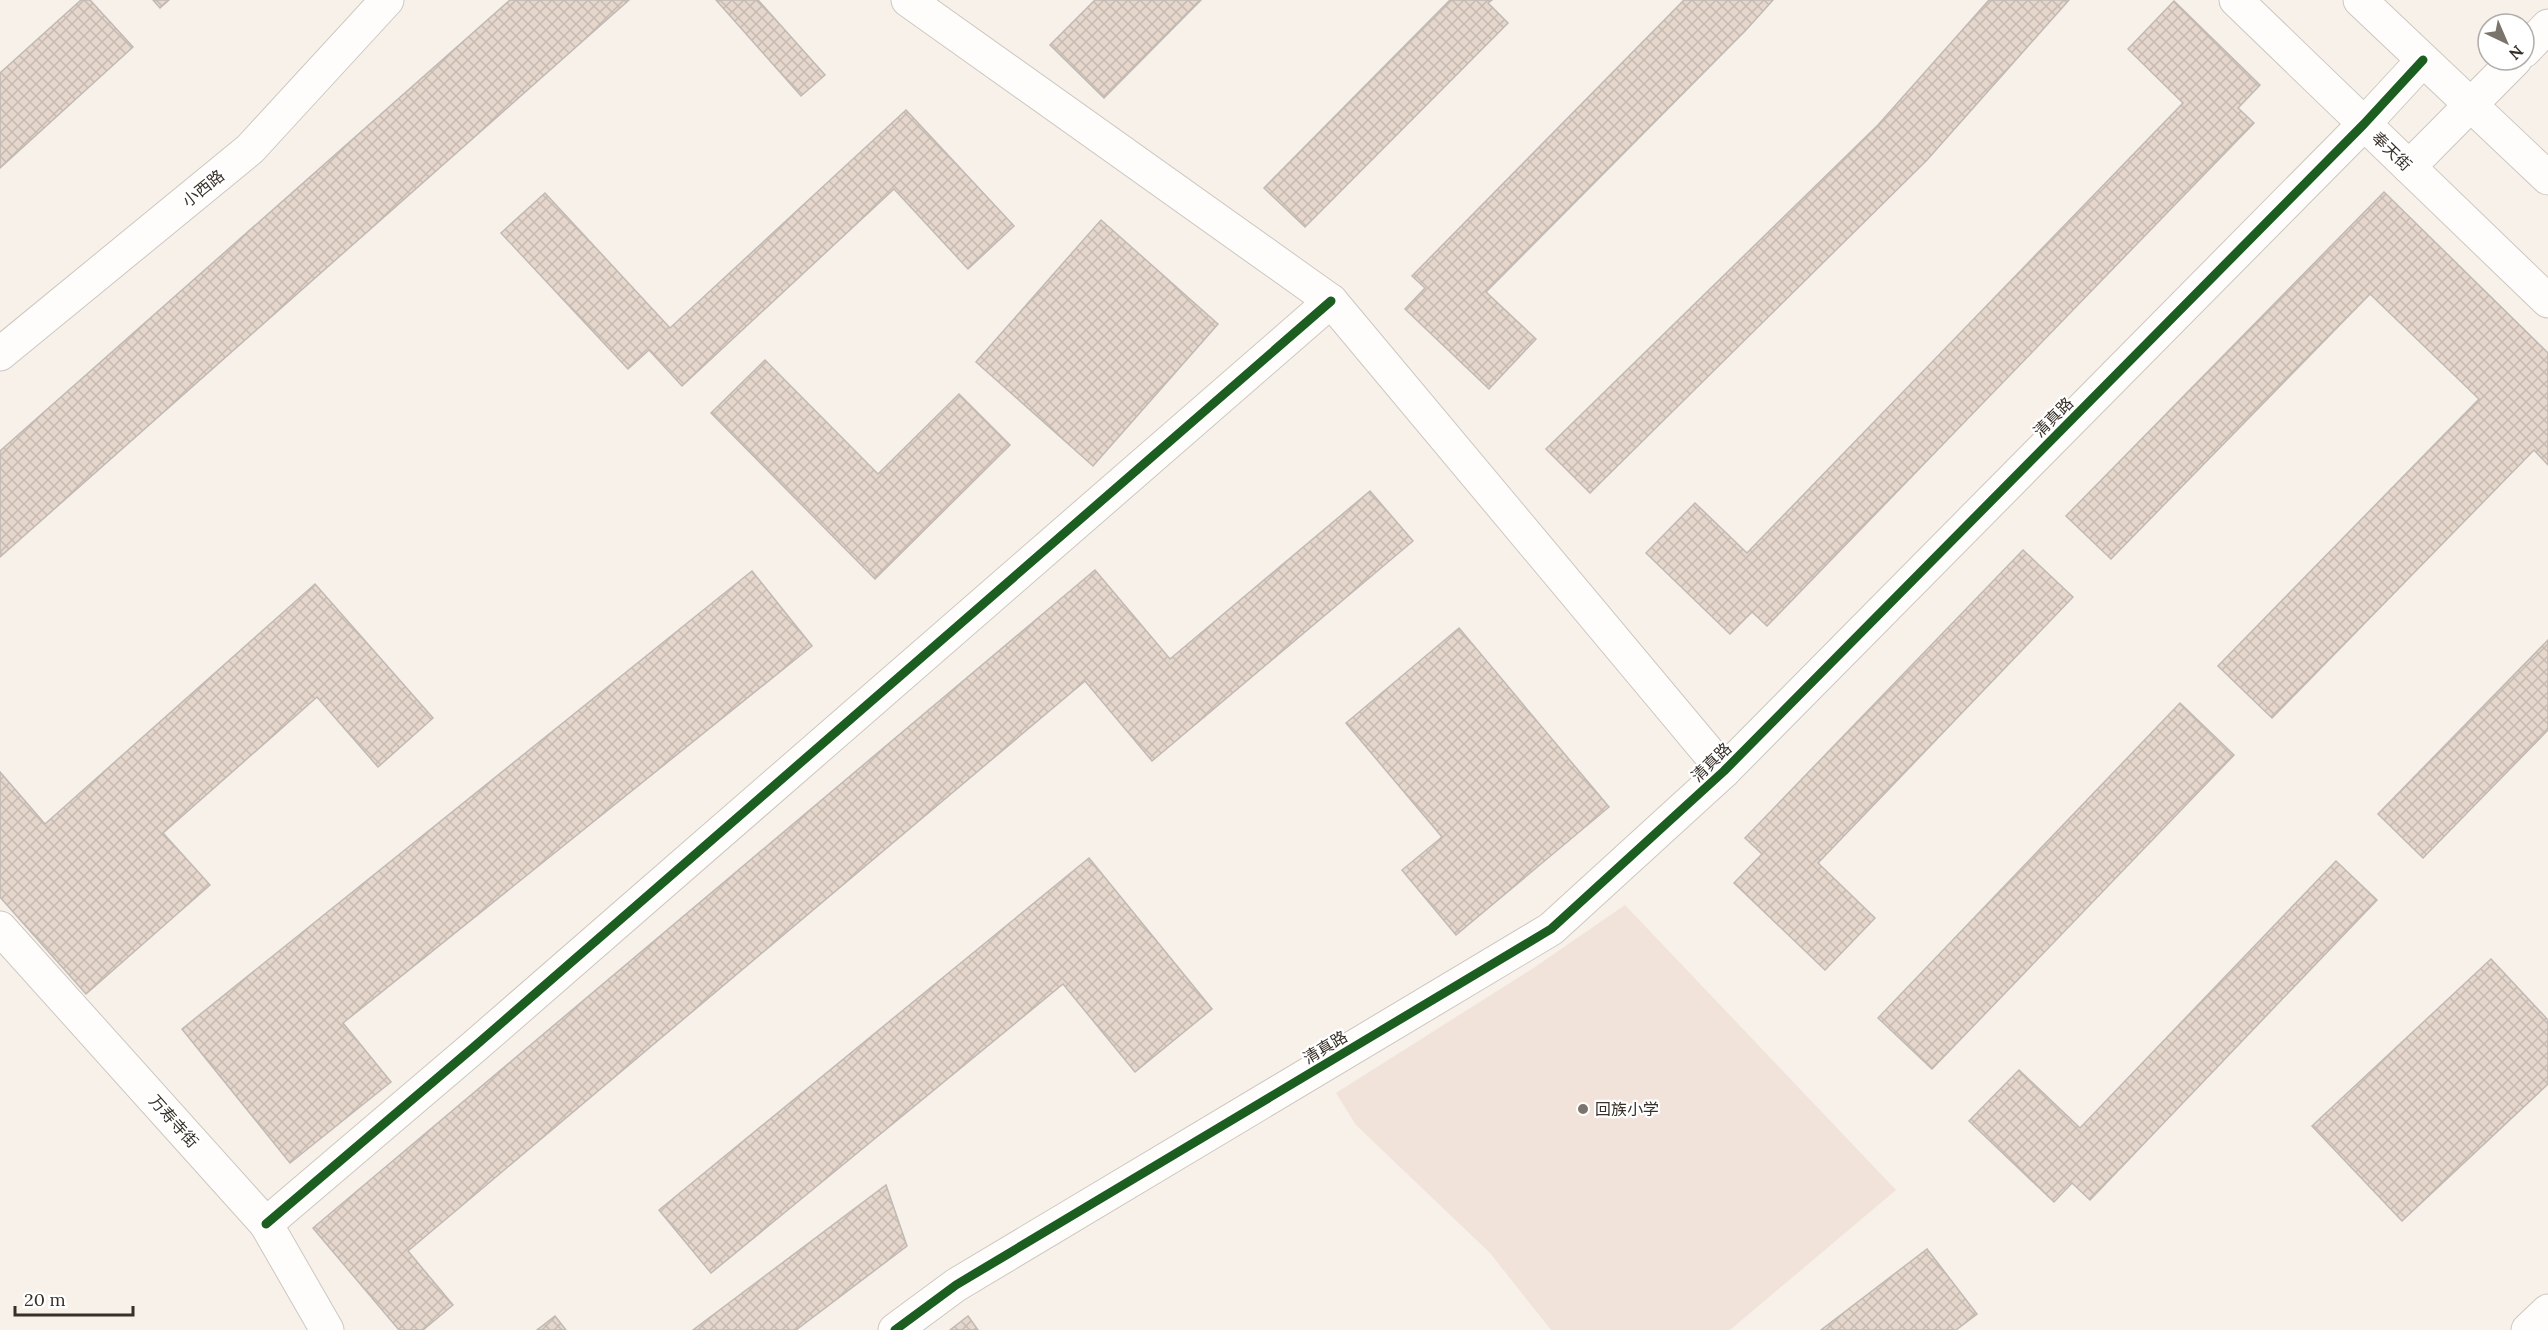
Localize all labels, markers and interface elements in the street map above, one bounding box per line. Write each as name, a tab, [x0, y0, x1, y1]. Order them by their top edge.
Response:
north arrow	[2476, 12, 2536, 72]
text: N	[2505, 41, 2528, 64]
street label: 奉天街	[2368, 127, 2416, 175]
street label: 小西路	[178, 165, 228, 211]
street label: 清真路	[2029, 393, 2077, 441]
street label: 清真路	[1687, 738, 1735, 786]
street label: 清真路	[1299, 1026, 1351, 1068]
street label: 万寿寺街	[145, 1091, 203, 1151]
place label: 回族小学	[1595, 1099, 1659, 1119]
marker: 回族小学	[1576, 1102, 1590, 1116]
scale bar	[15, 1279, 134, 1317]
text: 20 m	[24, 1288, 66, 1311]

